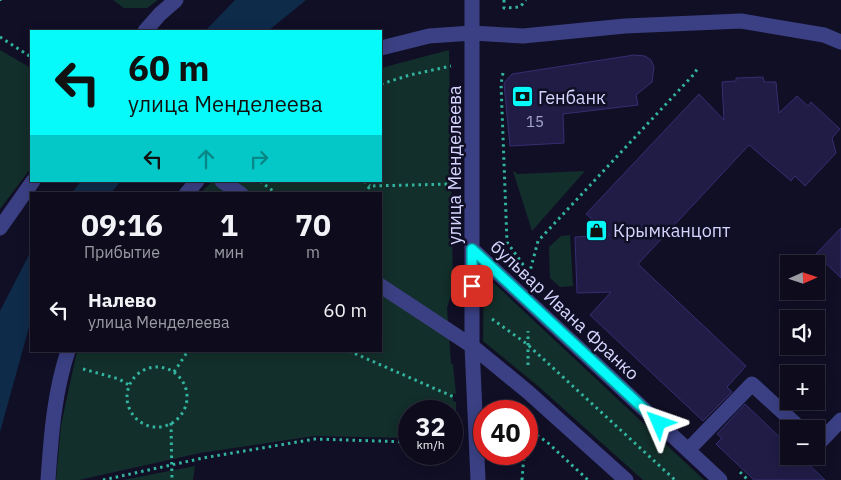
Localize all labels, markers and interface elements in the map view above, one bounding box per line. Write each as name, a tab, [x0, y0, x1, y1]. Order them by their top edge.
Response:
text: 60 m	[128, 45, 210, 91]
icon: left	[45, 50, 110, 115]
street label: улица Менделеева	[443, 85, 466, 245]
bank icon: Генбанк	[510, 85, 534, 109]
place label: Генбанк	[538, 86, 606, 109]
text: улица Менделеева	[128, 89, 323, 118]
house number: 15	[526, 112, 544, 131]
icon: left	[139, 145, 167, 173]
icon: ahead	[192, 145, 220, 173]
icon: right	[245, 145, 273, 173]
text: 09:16	[81, 205, 163, 244]
text: 1	[220, 205, 238, 244]
text: 70	[295, 205, 331, 244]
shop icon: Крымканцопт	[585, 218, 609, 242]
place label: Крымканцопт	[613, 219, 731, 242]
street label: бульвар Ивана Франко	[486, 235, 644, 385]
text: Прибытие	[84, 242, 160, 262]
text: мин	[214, 242, 244, 262]
text: m	[306, 242, 320, 262]
north arrow	[780, 255, 825, 300]
map controls	[780, 255, 825, 465]
pin	[451, 265, 493, 307]
icon: arrive	[458, 272, 486, 300]
text: Налево	[88, 288, 157, 312]
icon: left	[45, 296, 73, 324]
text: 60 m	[323, 298, 367, 322]
button: sound	[780, 310, 825, 355]
text: улица Менделеева	[88, 312, 230, 332]
button: +	[780, 365, 825, 410]
position arrow	[632, 396, 684, 448]
speed limit sign: 40	[473, 400, 538, 465]
text: 32	[415, 410, 446, 443]
button: −	[780, 420, 825, 465]
text: km/h	[416, 437, 445, 452]

